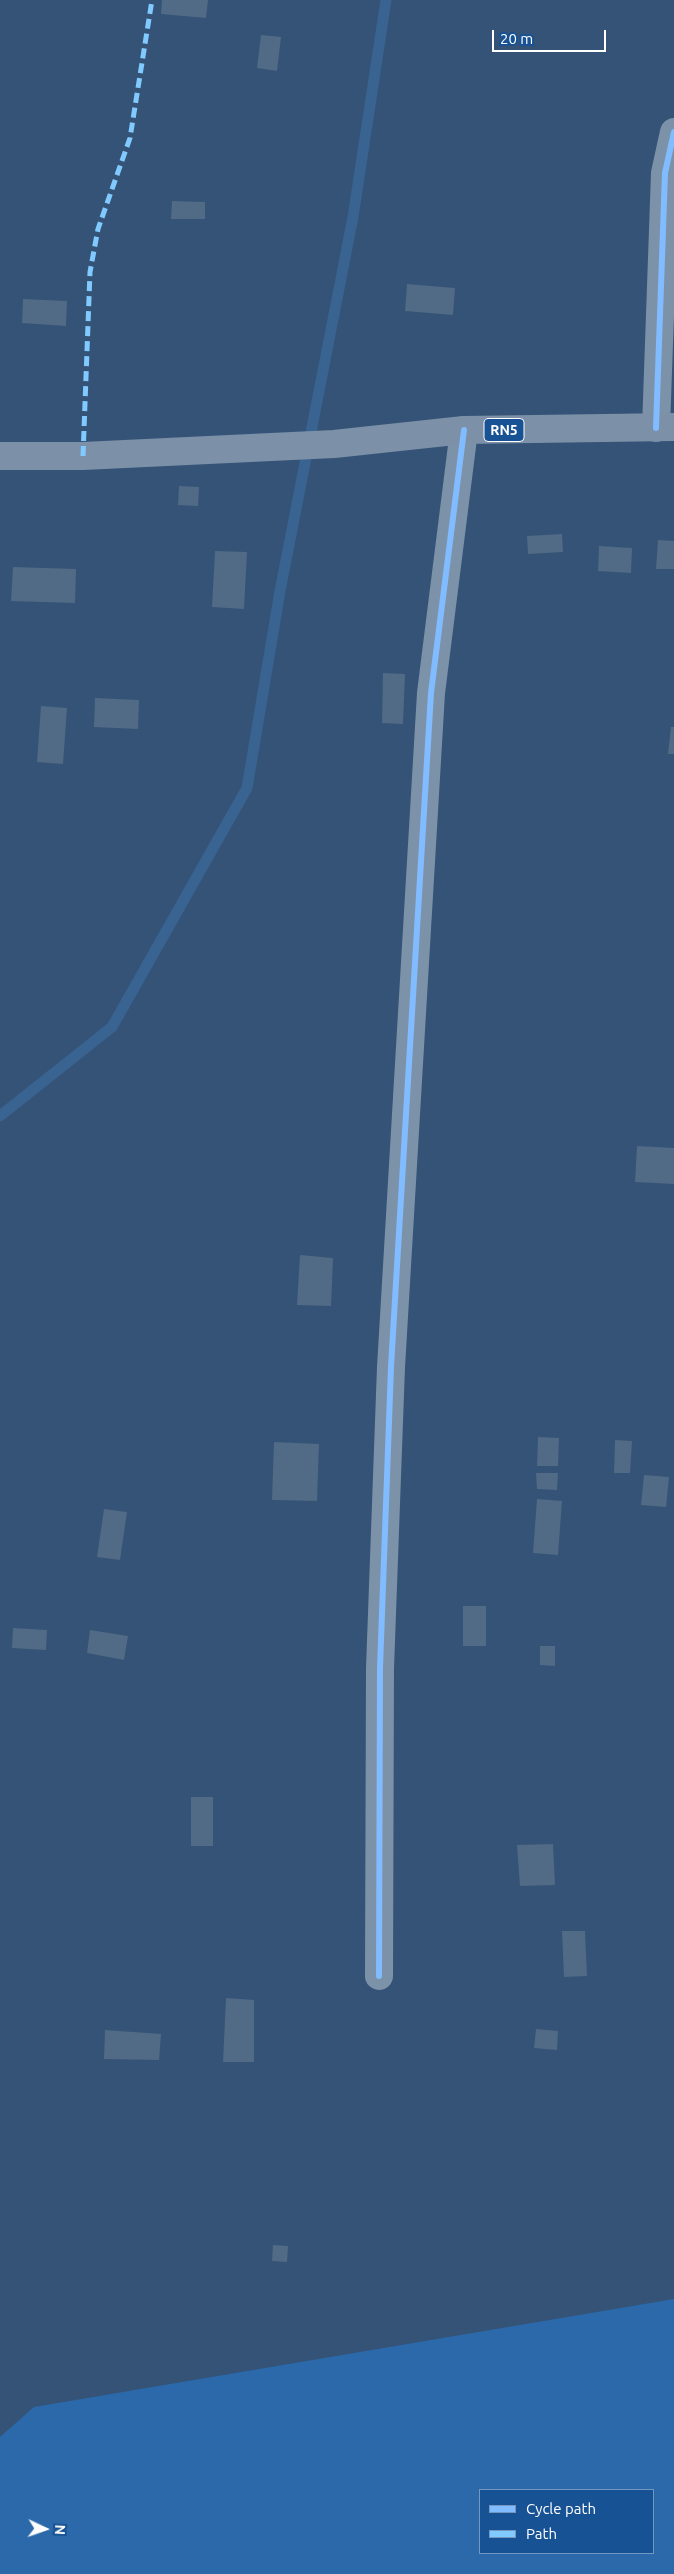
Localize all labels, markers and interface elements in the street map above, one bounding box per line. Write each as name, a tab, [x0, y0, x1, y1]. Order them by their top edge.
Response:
scale bar	[494, 20, 608, 52]
text: 20 m	[500, 30, 533, 47]
road number: RN5	[484, 418, 524, 442]
legend	[479, 2489, 654, 2554]
text: Cycle path	[526, 2500, 596, 2517]
north arrow	[20, 2504, 70, 2554]
text: N	[52, 2524, 68, 2535]
text: Path	[526, 2525, 557, 2542]

